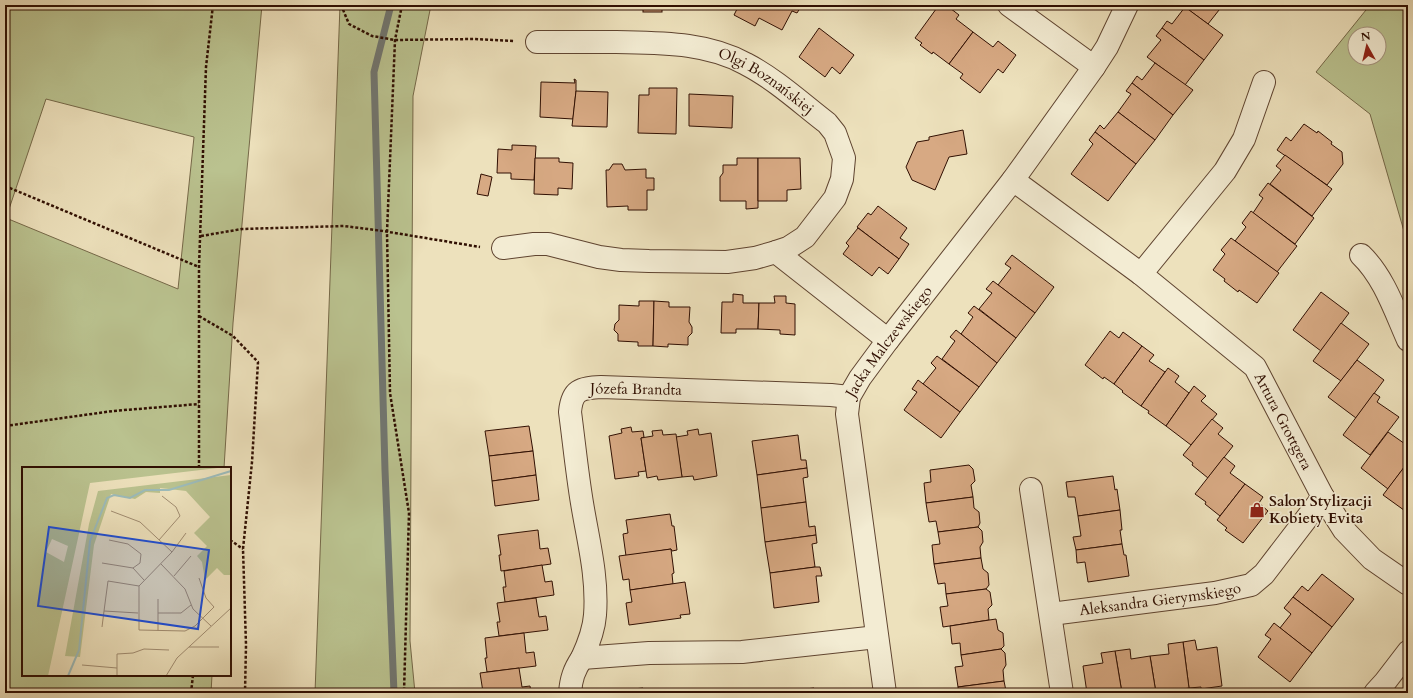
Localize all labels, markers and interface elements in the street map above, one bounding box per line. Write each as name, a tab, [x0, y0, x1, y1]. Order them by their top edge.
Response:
north arrow	[1347, 26, 1387, 66]
text: N	[1360, 28, 1372, 45]
street label: Olgi Boznańskiej	[716, 43, 818, 119]
street label: Jacka Malczewskiego	[840, 282, 937, 403]
street label: Artura Grottgera	[1250, 369, 1317, 474]
street label: Józefa Brandta	[588, 378, 683, 400]
inset map	[22, 467, 231, 676]
place label: Salon Stylizacji Kobiety Evita	[1269, 491, 1372, 528]
shop icon: Salon Stylizacji Kobiety Evita	[1248, 501, 1266, 519]
street label: Aleksandra Gierymskiego	[1078, 578, 1243, 620]

